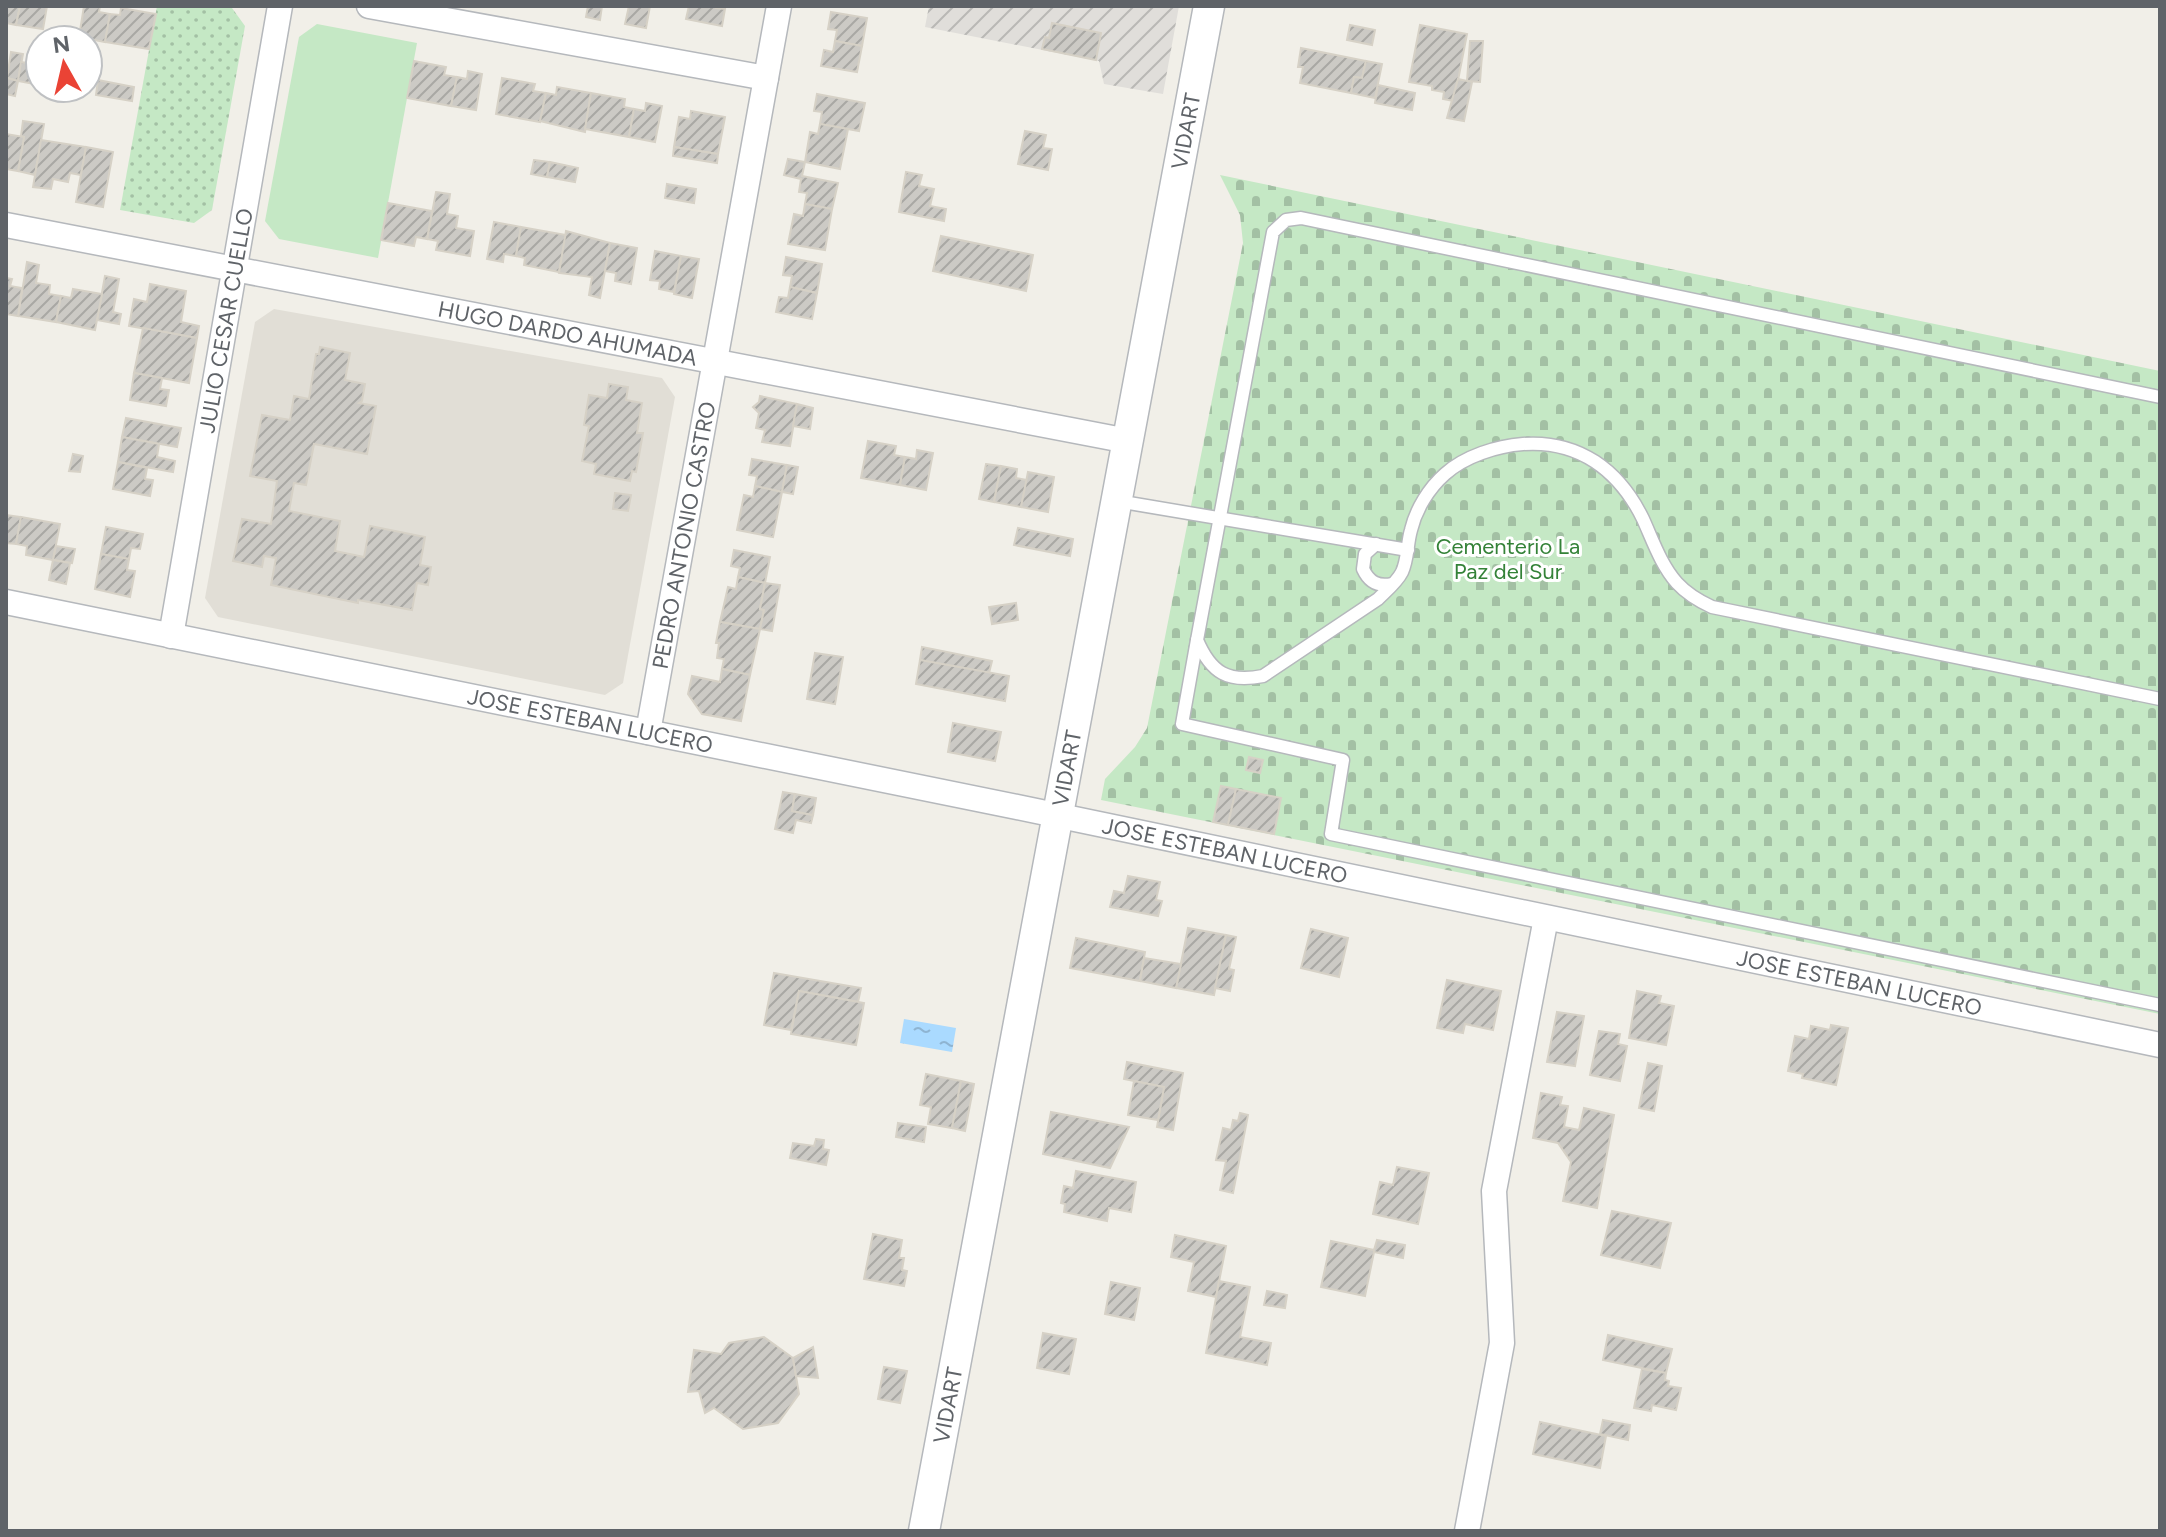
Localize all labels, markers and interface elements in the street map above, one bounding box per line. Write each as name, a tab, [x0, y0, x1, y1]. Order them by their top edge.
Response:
north arrow	[24, 24, 104, 104]
text: N	[51, 30, 72, 59]
street label: VIDART	[1165, 91, 1206, 172]
street label: JULIO CESAR CUELLO	[193, 206, 258, 435]
street label: HUGO DARDO AHUMADA	[436, 295, 700, 371]
street label: PEDRO ANTONIO CASTRO	[646, 399, 721, 671]
park label: Cementerio La Paz del Sur	[1436, 533, 1580, 585]
street label: JOSE ESTEBAN LUCERO	[465, 682, 715, 758]
street label: VIDART	[1046, 728, 1087, 809]
street label: JOSE ESTEBAN LUCERO	[1100, 812, 1350, 889]
street label: JOSE ESTEBAN LUCERO	[1734, 944, 1984, 1021]
street label: VIDART	[927, 1365, 968, 1446]

